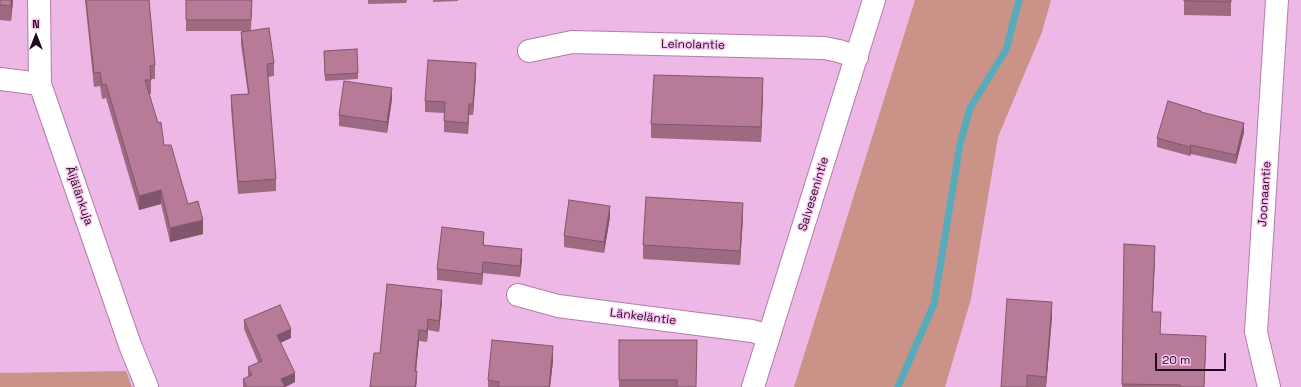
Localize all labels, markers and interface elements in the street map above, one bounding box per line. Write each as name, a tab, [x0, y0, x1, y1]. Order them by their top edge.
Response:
north arrow	[16, 16, 56, 56]
text: N	[32, 17, 40, 31]
street label: Leinolantie	[661, 37, 725, 53]
street label: Salvesenintie	[796, 155, 832, 233]
street label: Joonaantie	[1256, 161, 1274, 227]
street label: Äijälänkuja	[62, 165, 96, 227]
street label: Länkeläntie	[609, 306, 677, 328]
scale bar	[1157, 345, 1228, 371]
text: 20 m	[1162, 352, 1190, 368]

